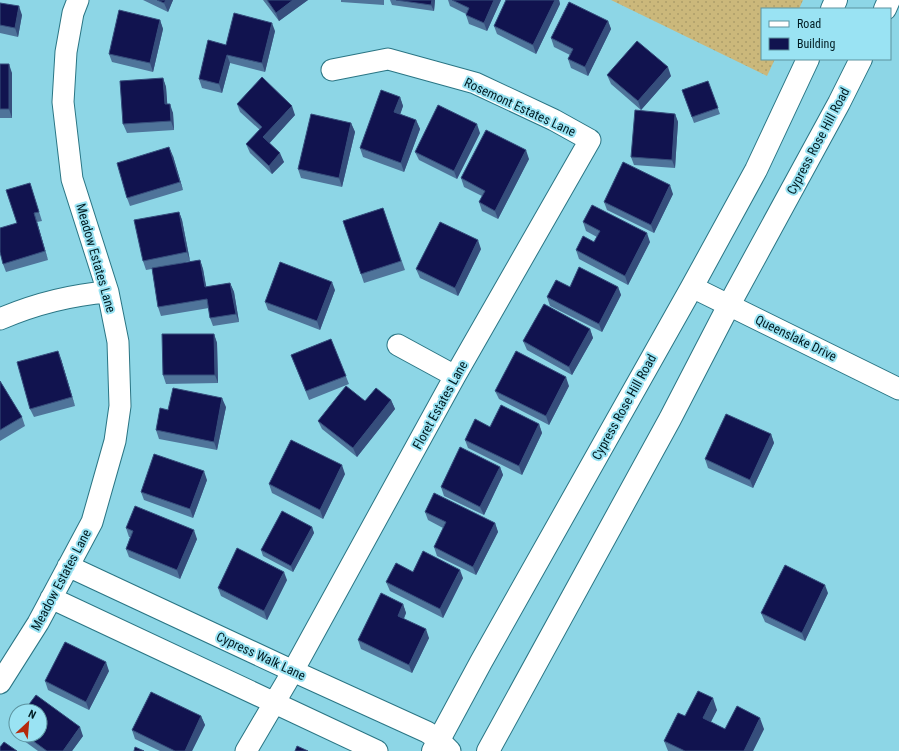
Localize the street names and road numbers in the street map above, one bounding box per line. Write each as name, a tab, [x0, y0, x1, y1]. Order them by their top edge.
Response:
street label: Rosemont Estates Lane	[462, 75, 578, 139]
street label: Cypress Rose Hill Road	[784, 85, 852, 197]
street label: Meadow Estates Lane	[73, 202, 119, 314]
street label: Queenslake Drive	[753, 312, 839, 364]
street label: Cypress Rose Hill Road	[589, 352, 659, 462]
street label: Floret Estates Lane	[410, 358, 470, 452]
street label: Meadow Estates Lane	[28, 527, 94, 633]
street label: Cypress Walk Lane	[214, 629, 308, 683]

